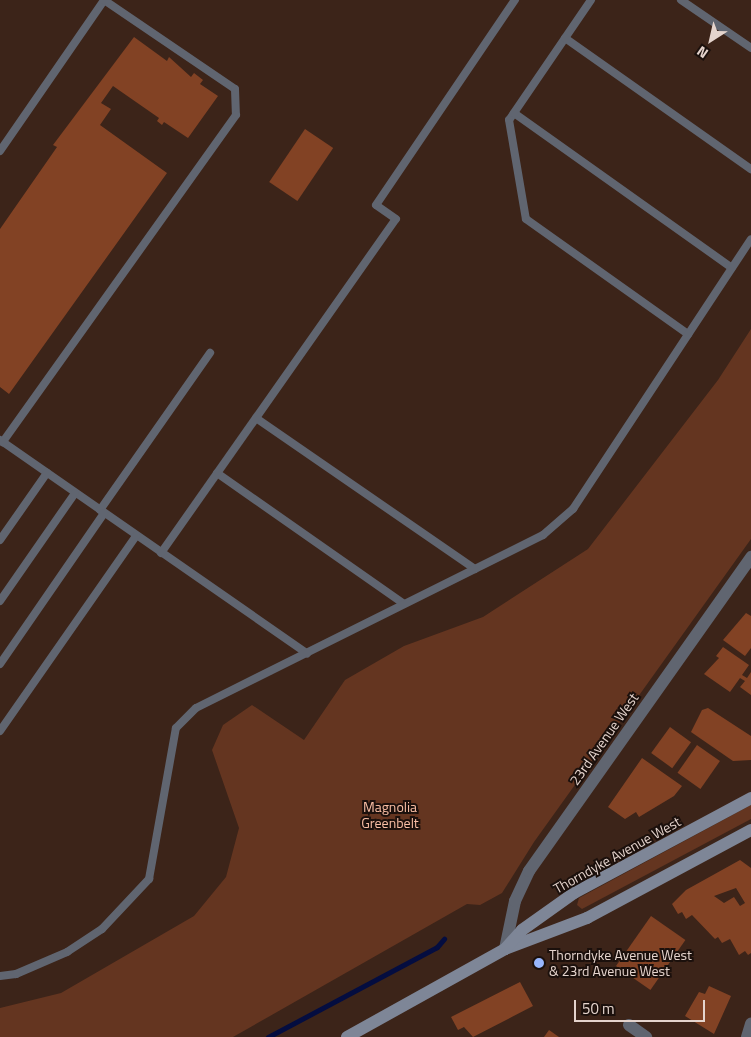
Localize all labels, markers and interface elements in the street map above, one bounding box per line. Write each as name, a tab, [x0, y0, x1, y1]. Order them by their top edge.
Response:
north arrow	[686, 15, 736, 65]
text: N	[692, 41, 712, 64]
street label: 23rd Avenue West	[566, 690, 642, 788]
park label: Magnolia Greenbelt	[361, 799, 419, 832]
street label: Thorndyke Avenue West	[550, 813, 684, 897]
place label: Thorndyke Avenue West & 23rd Avenue West	[549, 947, 692, 980]
marker: Thorndyke Avenue West & 23rd Avenue West	[533, 957, 545, 969]
scale bar	[576, 990, 707, 1022]
text: 50 m	[582, 997, 615, 1020]

